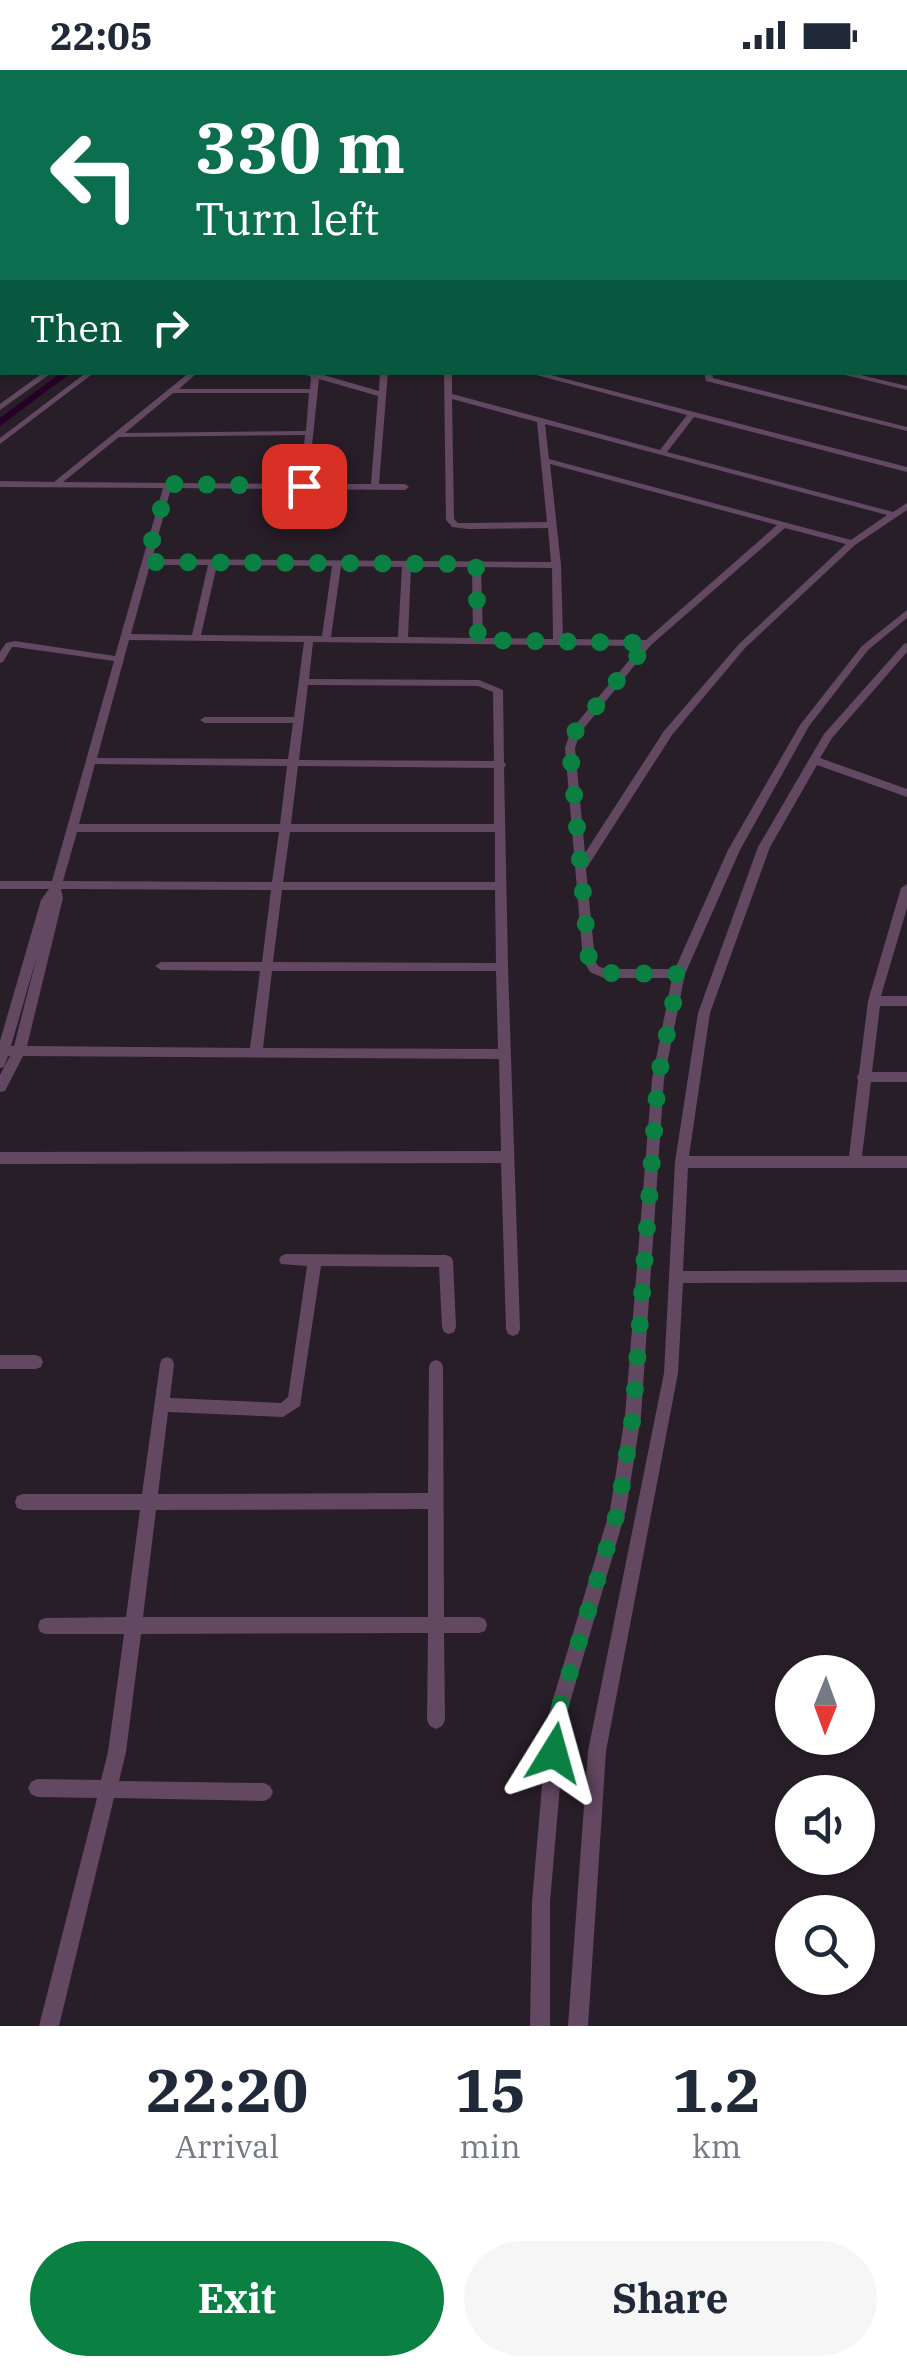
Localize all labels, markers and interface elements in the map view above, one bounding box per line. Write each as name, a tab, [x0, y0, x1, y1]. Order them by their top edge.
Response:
text: 22:05	[50, 11, 153, 60]
text: 330 m	[195, 101, 405, 192]
icon: left	[30, 110, 160, 240]
text: Turn left	[195, 189, 379, 247]
icon: right	[143, 300, 198, 355]
text: Then	[30, 303, 123, 352]
pin	[262, 444, 347, 529]
icon: arrive	[277, 459, 332, 514]
north arrow	[775, 1655, 875, 1755]
map controls	[775, 1655, 875, 1995]
position arrow	[502, 1701, 606, 1805]
button: sound	[775, 1775, 875, 1875]
button: search	[775, 1895, 875, 1995]
text: 22:20	[146, 2050, 308, 2129]
text: 15	[454, 2050, 526, 2129]
text: 1.2	[672, 2050, 761, 2129]
text: Arrival	[175, 2125, 279, 2167]
text: min	[460, 2125, 521, 2167]
text: km	[692, 2125, 741, 2167]
button: Exit	[30, 2241, 444, 2356]
button: Share	[464, 2241, 877, 2356]

